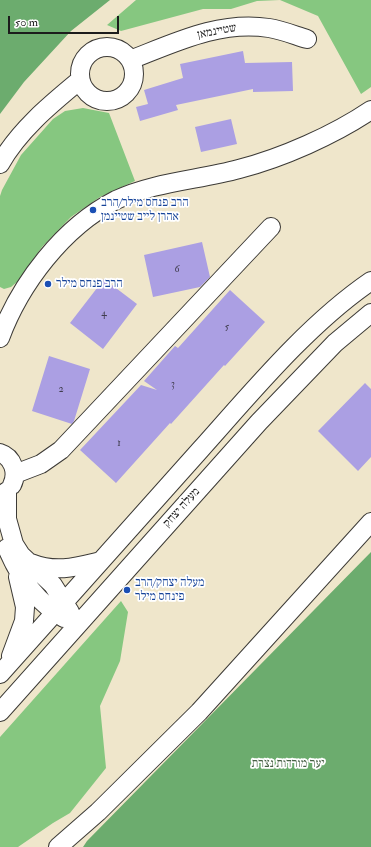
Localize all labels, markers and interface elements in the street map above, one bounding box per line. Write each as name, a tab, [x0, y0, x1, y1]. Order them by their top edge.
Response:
scale bar	[10, 8, 121, 34]
text: 50 m	[15, 15, 38, 30]
street label: שטיינמאן	[196, 21, 238, 43]
place label: הרב פנחס מילר/הרב אהרן לייב שטיינמן	[101, 196, 189, 224]
marker: הרב פנחס מילר/הרב אהרן לייב שטיינמן	[88, 205, 98, 215]
house number: 6	[174, 264, 180, 276]
place label: הרב פנחס מילר	[56, 277, 123, 291]
marker: הרב פנחס מילר	[43, 279, 53, 289]
house number: 4	[101, 308, 107, 320]
house number: 5	[225, 322, 229, 334]
house number: 3	[171, 379, 175, 391]
house number: 2	[58, 384, 64, 396]
house number: 1	[117, 438, 121, 450]
street label: מעלה יצחק	[160, 485, 204, 531]
place label: מעלה יצחק/הרב פינחס מילר	[135, 576, 204, 604]
marker: מעלה יצחק/הרב פינחס מילר	[122, 585, 132, 595]
park label: יער מורדות נצרת	[252, 757, 324, 771]

